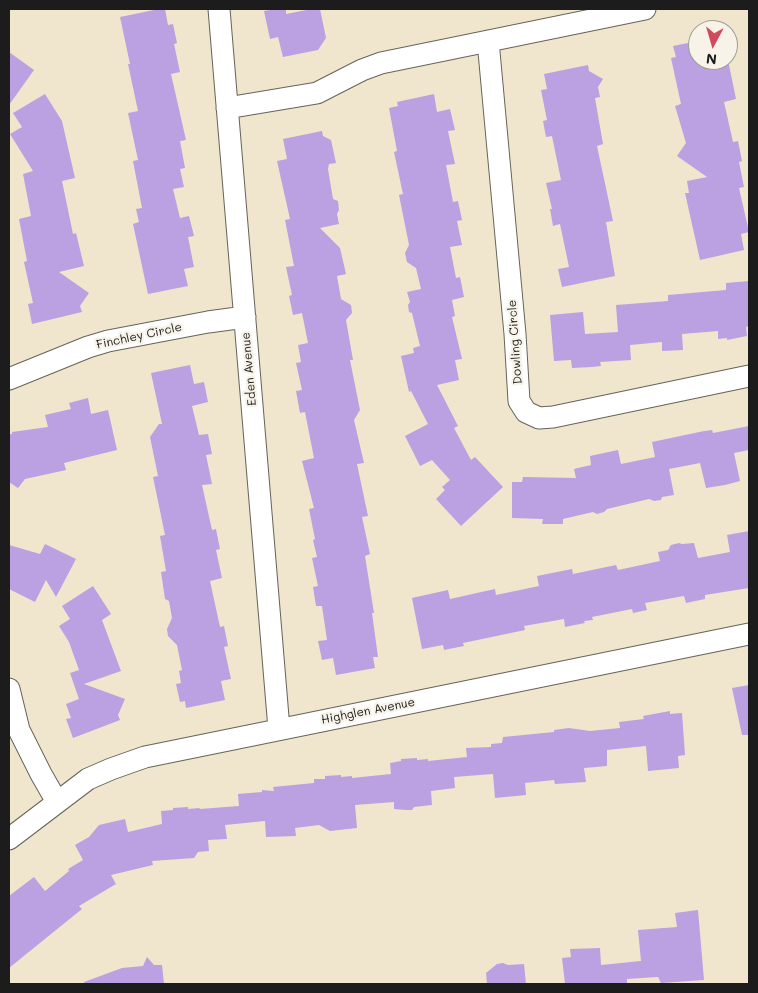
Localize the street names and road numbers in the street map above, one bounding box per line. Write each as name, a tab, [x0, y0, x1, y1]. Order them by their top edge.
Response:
street label: Dowling Circle	[505, 299, 525, 385]
street label: Finchley Circle	[95, 320, 183, 352]
street label: Eden Avenue	[239, 332, 259, 406]
street label: Highglen Avenue	[320, 695, 416, 727]

